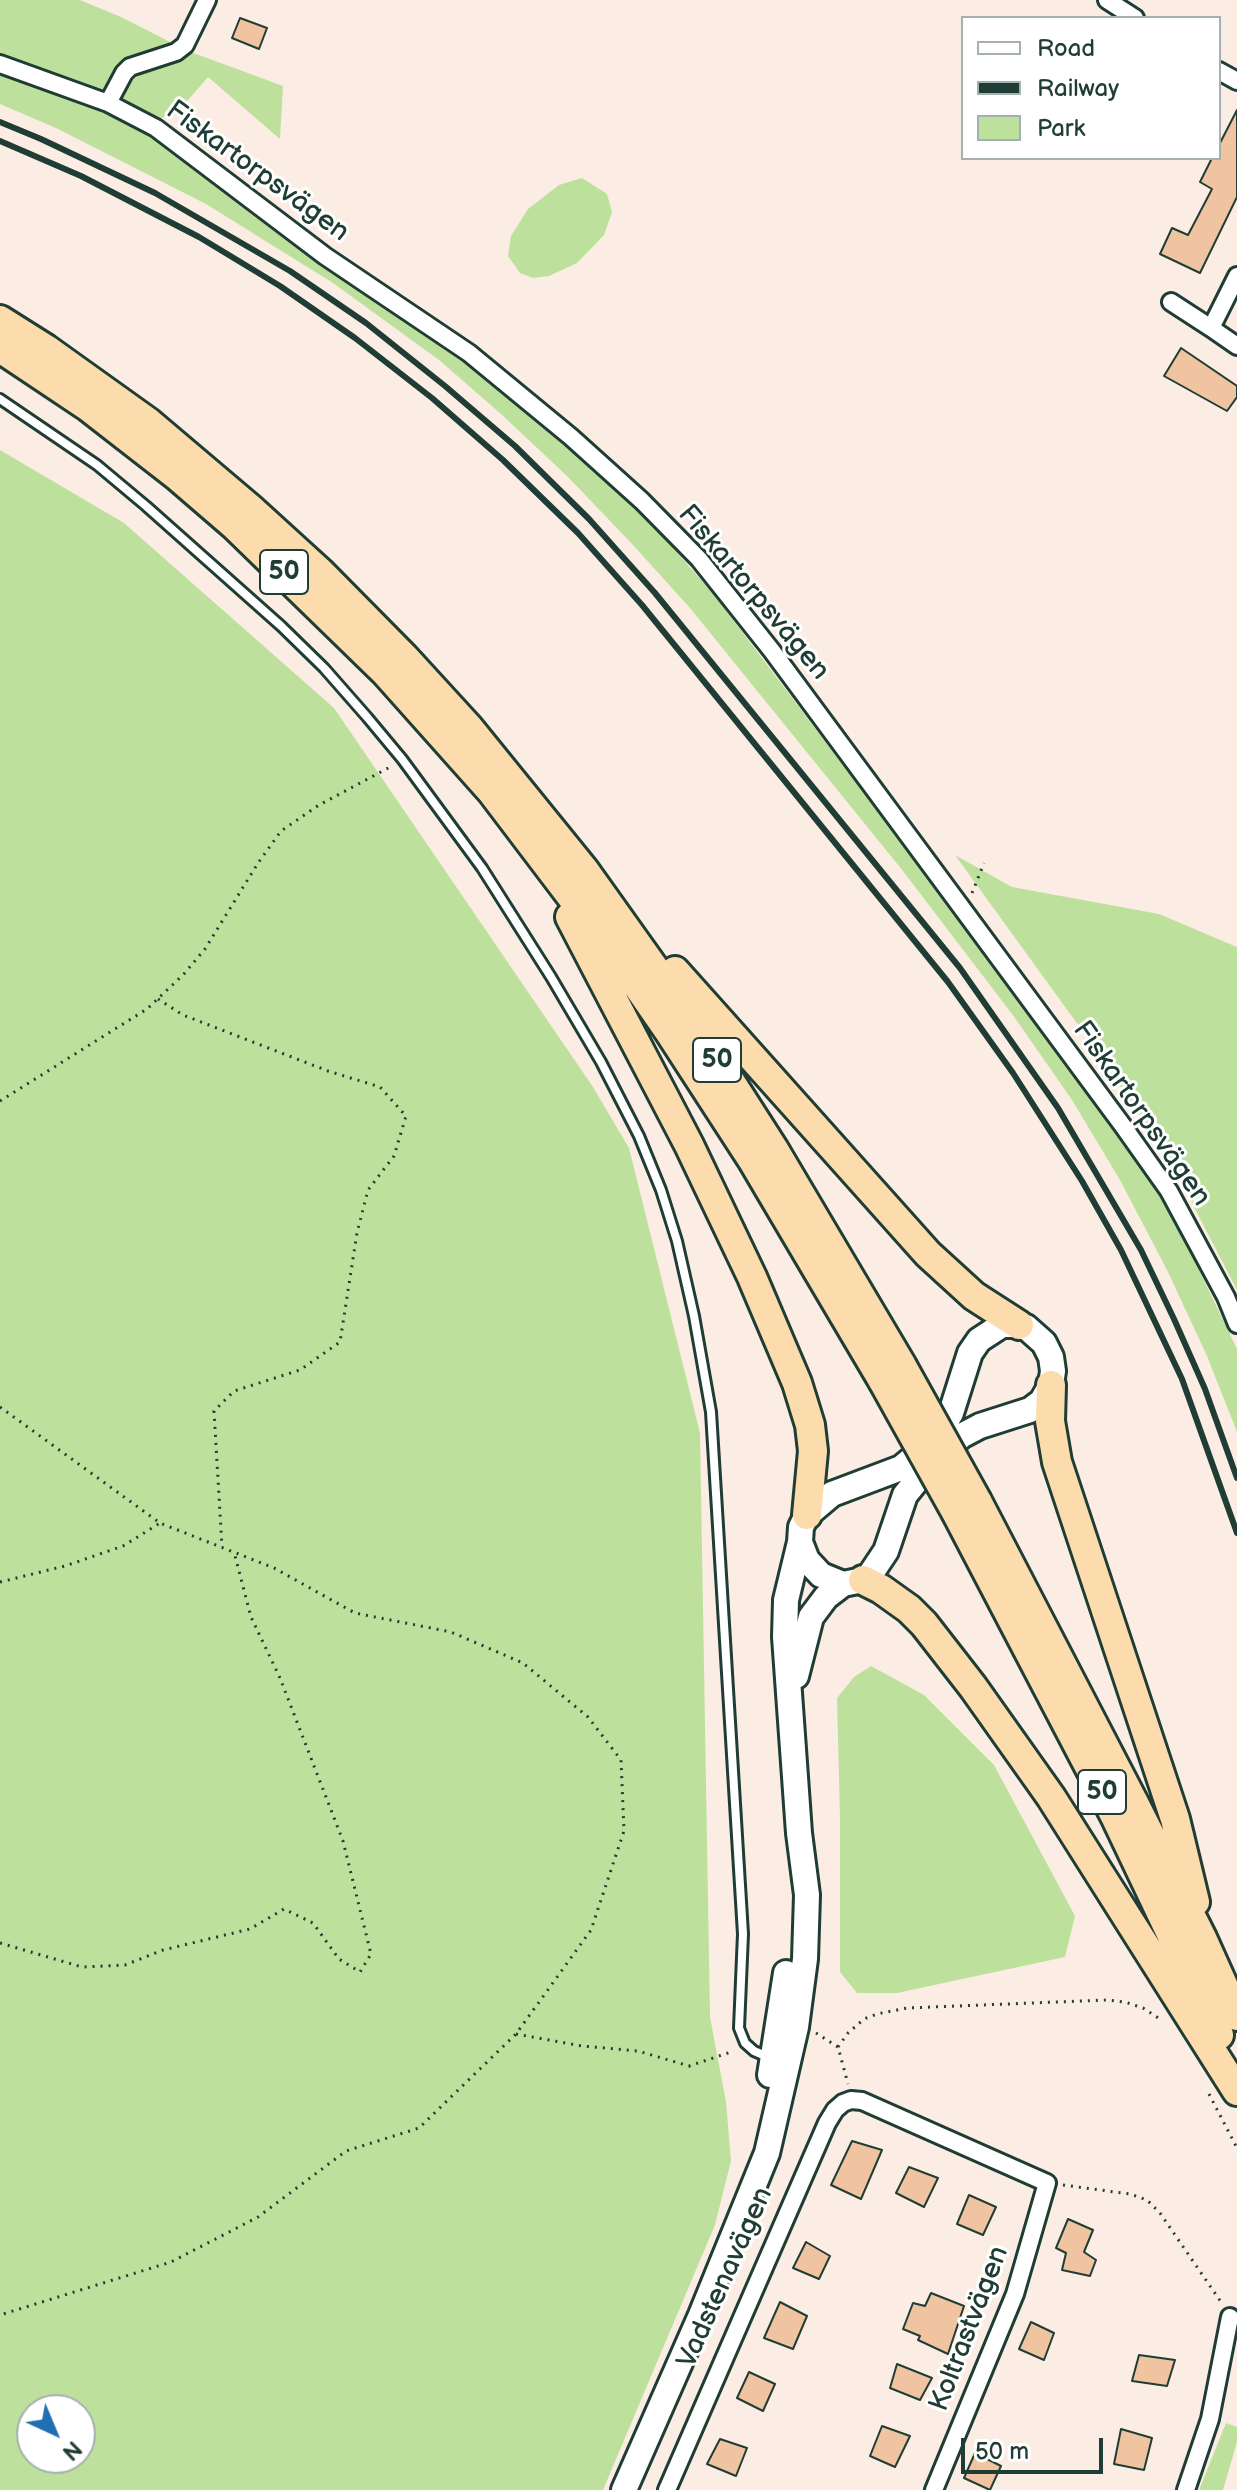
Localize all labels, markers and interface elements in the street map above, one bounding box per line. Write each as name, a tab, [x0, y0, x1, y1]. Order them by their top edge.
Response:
legend	[961, 16, 1221, 160]
text: Road	[1037, 34, 1095, 63]
text: Railway	[1037, 74, 1119, 103]
street label: Fiskartorpsvägen	[159, 94, 355, 250]
text: Park	[1037, 114, 1085, 143]
street label: Fiskartorpsvägen	[670, 499, 836, 687]
road number: 50	[260, 550, 308, 594]
street label: Fiskartorpsvägen	[1065, 1015, 1217, 1213]
road number: 50	[693, 1038, 741, 1082]
road number: 50	[1078, 1770, 1126, 1814]
street label: Vadstenavägen	[671, 2182, 781, 2374]
street label: Koltrastvägen	[923, 2242, 1017, 2416]
north arrow	[16, 2394, 96, 2474]
scale bar	[965, 2422, 1107, 2472]
text: N	[56, 2435, 87, 2466]
text: 50 m	[975, 2437, 1029, 2466]

